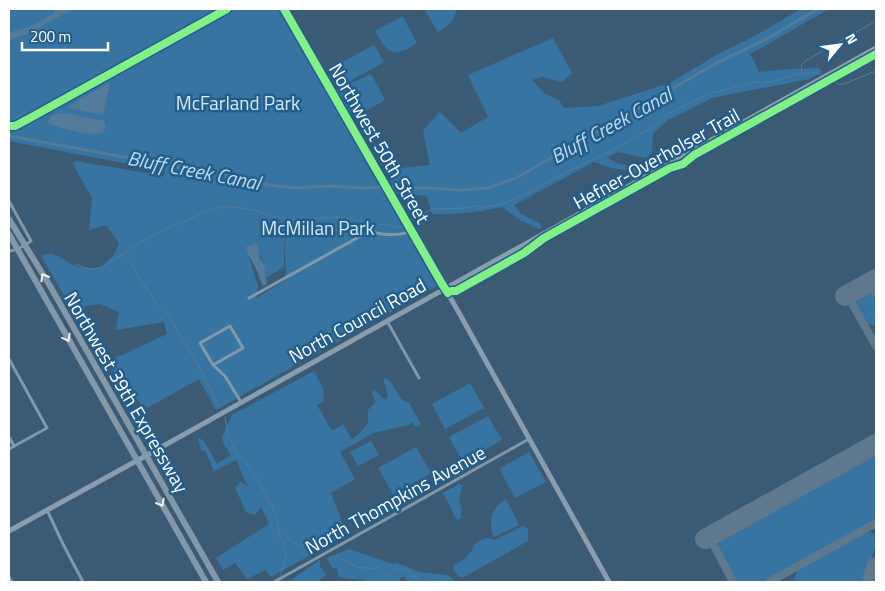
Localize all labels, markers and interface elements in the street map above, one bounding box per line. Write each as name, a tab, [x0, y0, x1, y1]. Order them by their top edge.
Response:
scale bar	[22, 20, 109, 52]
north arrow	[815, 20, 865, 70]
text: 200 m	[30, 25, 71, 48]
text: N	[840, 29, 863, 48]
street label: Northwest 50th Street	[322, 57, 438, 229]
water label: Bluff Creek Canal	[545, 78, 680, 171]
park label: McFarland Park	[176, 88, 300, 117]
street label: Hefner-Overholser Trail	[567, 100, 745, 216]
water label: Bluff Creek Canal	[125, 142, 266, 199]
park label: McMillan Park	[261, 213, 375, 242]
street label: North Council Road	[283, 270, 431, 370]
one-way arrow	[40, 273, 50, 282]
street label: Northwest 39th Expressway	[57, 286, 197, 498]
one-way arrow	[60, 332, 70, 341]
street label: North Thompkins Avenue	[299, 437, 491, 561]
one-way arrow	[154, 498, 164, 507]

